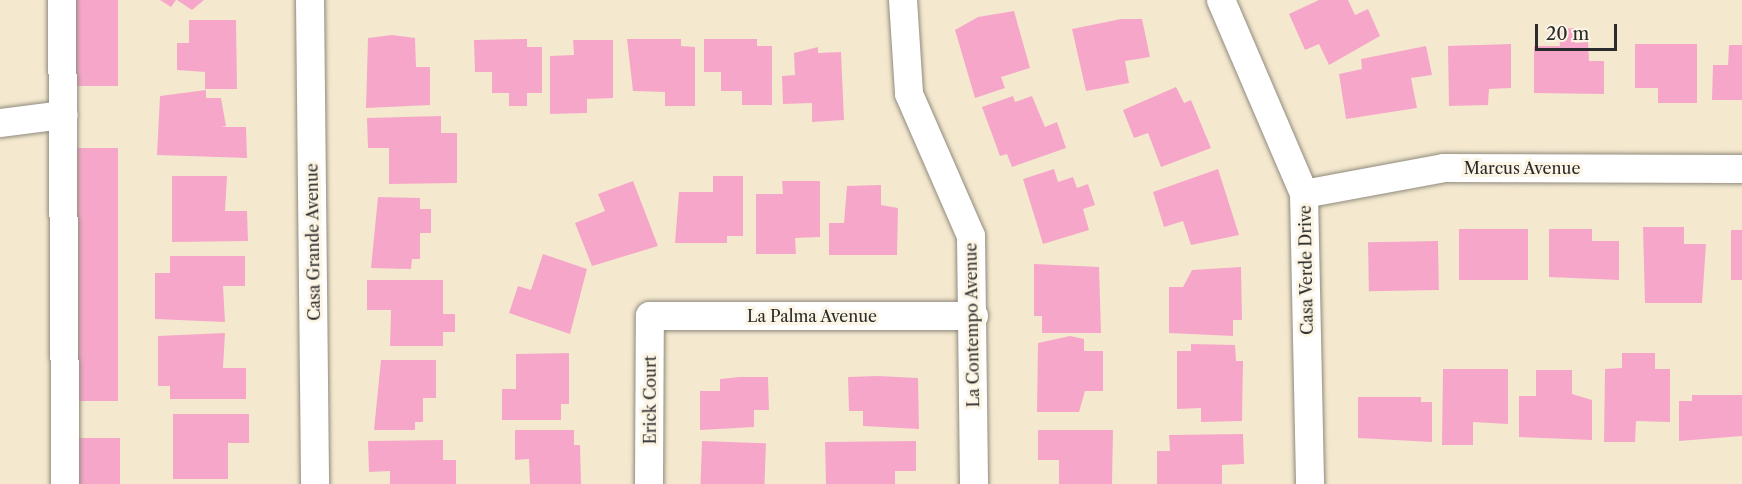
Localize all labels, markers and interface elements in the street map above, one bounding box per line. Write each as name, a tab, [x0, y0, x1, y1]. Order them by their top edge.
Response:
scale bar	[1538, 12, 1620, 50]
text: 20 m	[1546, 23, 1589, 45]
street label: Marcus Avenue	[1463, 158, 1581, 178]
street label: Casa Grande Avenue	[302, 163, 324, 321]
street label: Casa Verde Drive	[1295, 205, 1317, 335]
street label: La Contempo Avenue	[961, 242, 983, 408]
street label: La Palma Avenue	[746, 306, 878, 326]
street label: Erick Court	[640, 356, 660, 444]

